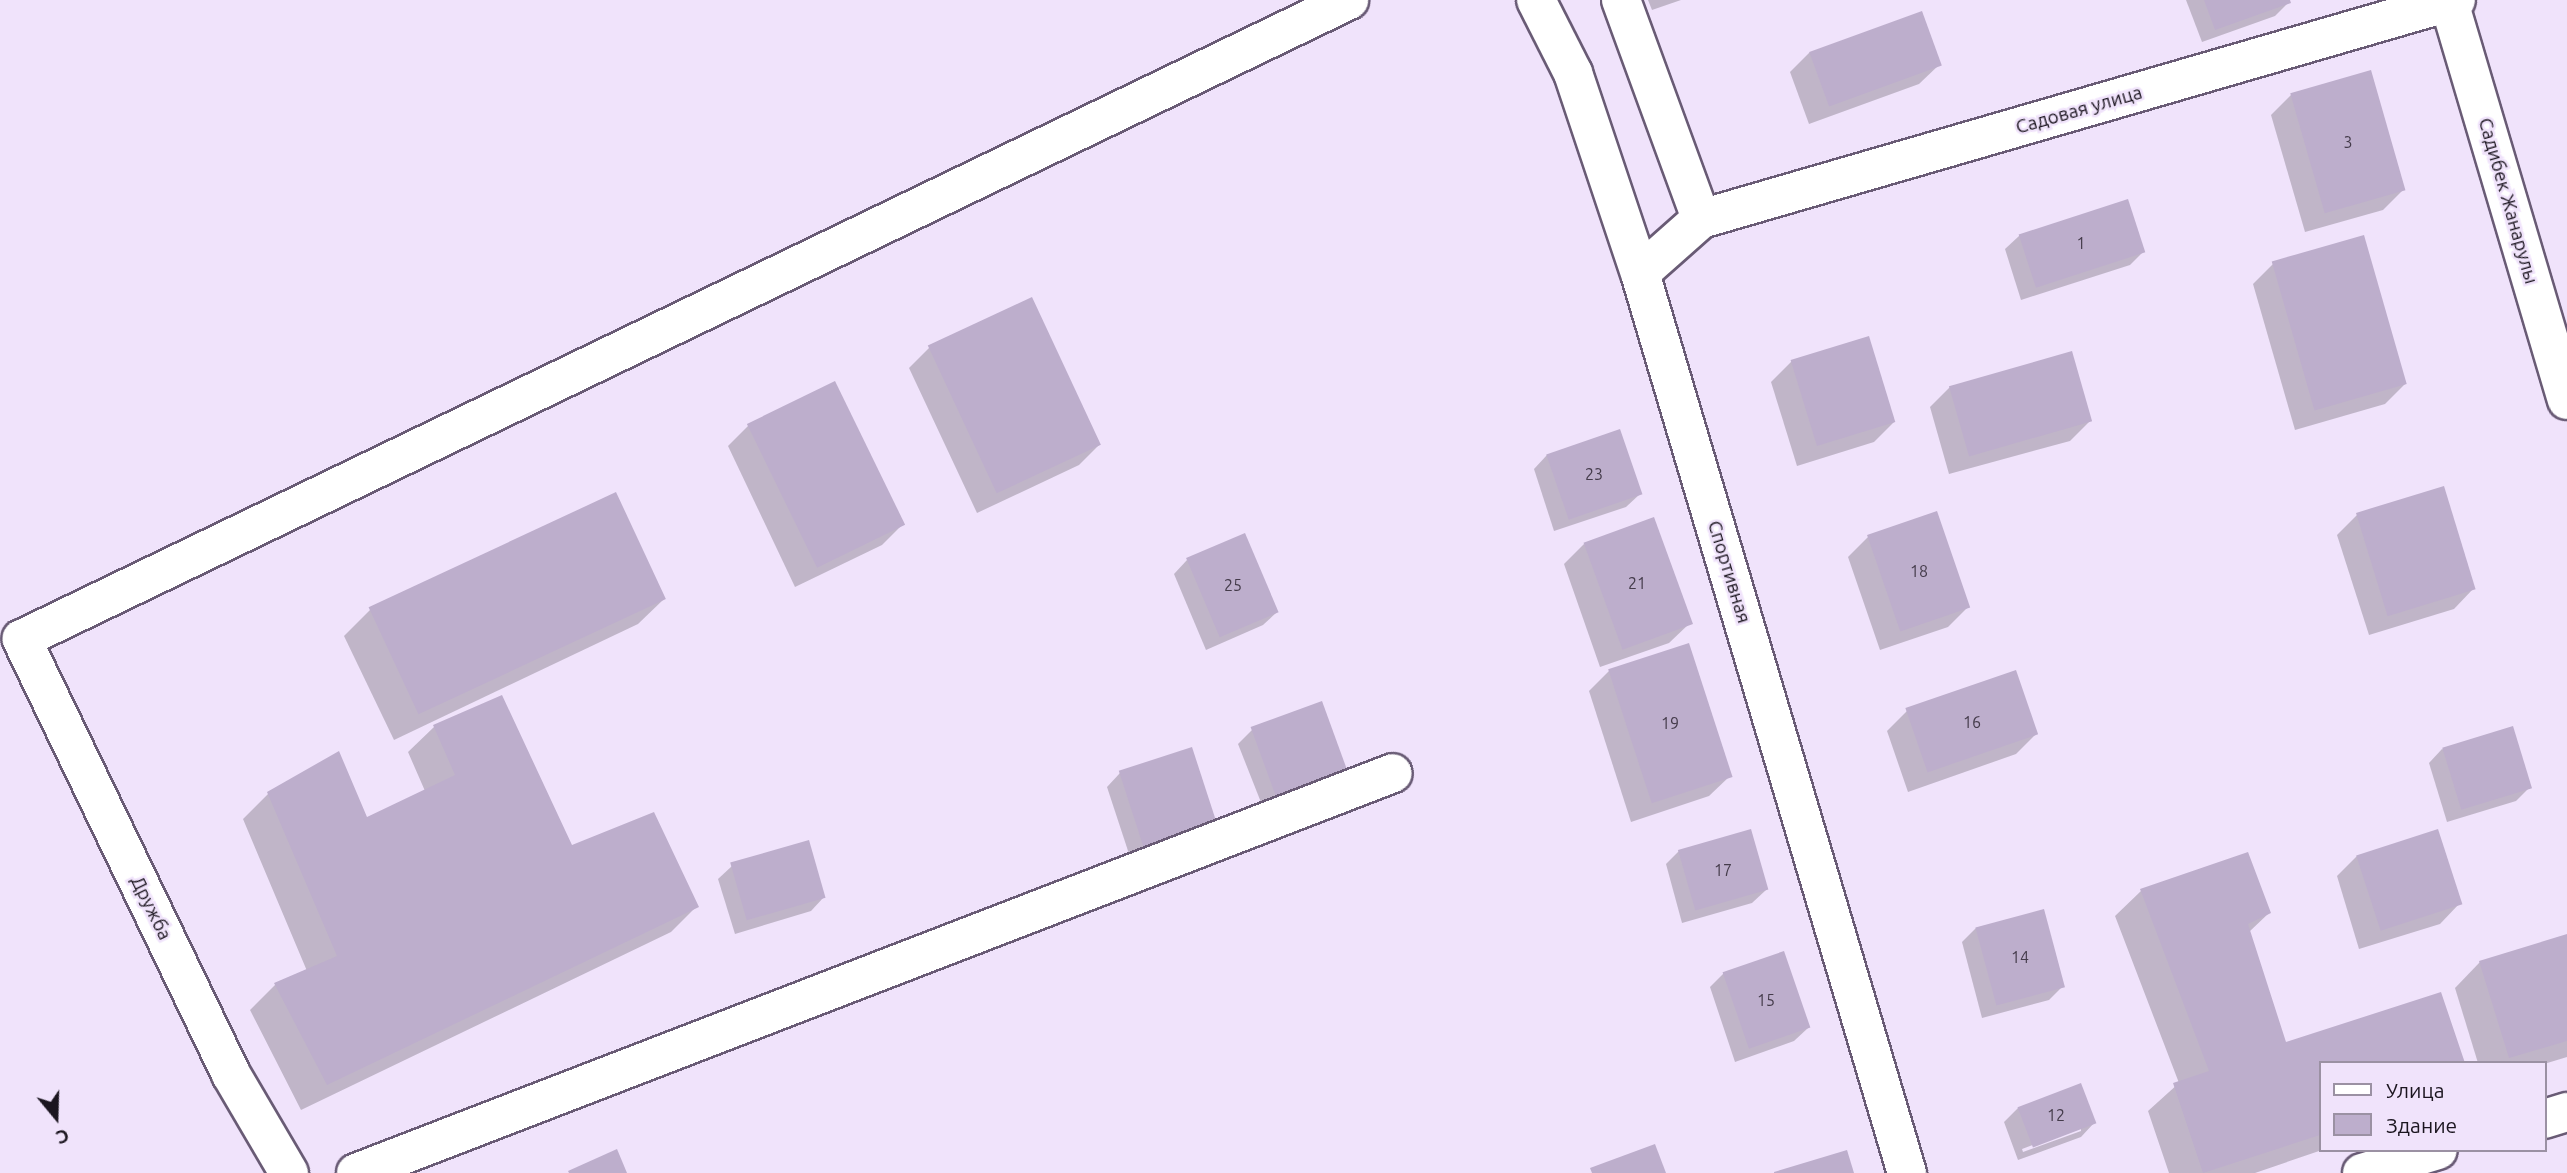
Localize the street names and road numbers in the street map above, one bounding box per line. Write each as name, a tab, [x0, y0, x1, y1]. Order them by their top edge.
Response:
street label: Садовая улица	[2013, 81, 2145, 139]
street label: Садибек Жанарулы	[2473, 115, 2543, 287]
street label: Спортивная	[1703, 518, 1755, 626]
street label: Дружба	[126, 872, 176, 944]

